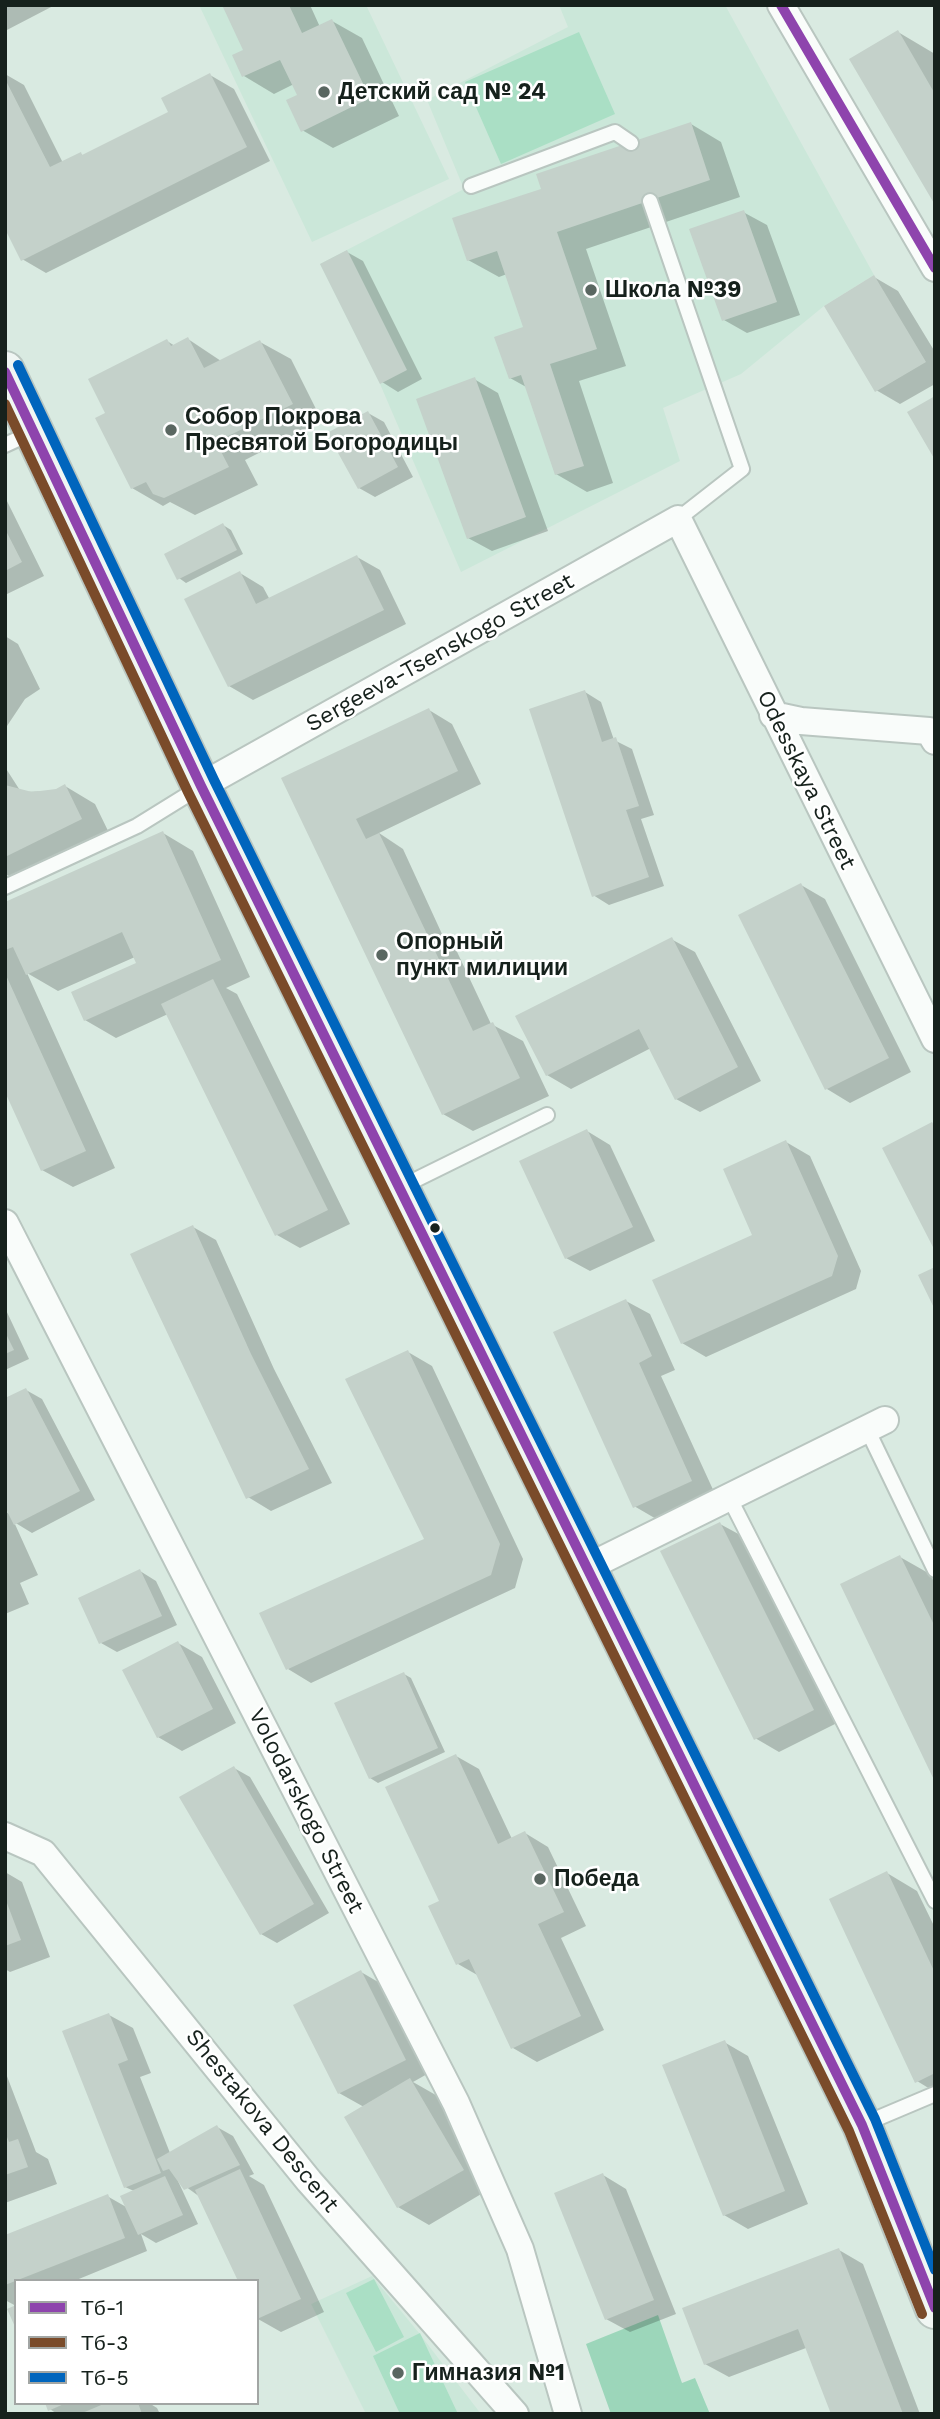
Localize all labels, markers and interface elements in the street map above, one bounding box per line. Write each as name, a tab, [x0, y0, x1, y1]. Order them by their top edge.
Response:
place label: Детский сад № 24	[338, 78, 546, 106]
marker: Детский сад № 24	[316, 84, 332, 100]
place label: Школа №39	[605, 276, 741, 304]
marker: Школа №39	[583, 282, 599, 298]
place label: Собор Покрова Пресвятой Богородицы	[185, 403, 458, 457]
marker: Собор Покрова Пресвятой Богородицы	[163, 422, 179, 438]
street label: Sergeeva-Tsenskogo Street	[301, 568, 579, 738]
street label: Odesskaya Street	[751, 686, 861, 874]
place label: Опорный пункт милиции	[396, 928, 568, 982]
marker: Опорный пункт милиции	[374, 947, 390, 963]
unlabelled marker	[428, 1221, 442, 1235]
street label: Volodarskogo Street	[242, 1704, 370, 1918]
place label: Победа	[554, 1865, 639, 1893]
marker: Победа	[532, 1871, 548, 1887]
street label: Shestakova Descent	[180, 2024, 344, 2218]
legend	[14, 2279, 259, 2405]
text: Тб-1	[81, 2295, 124, 2320]
text: Тб-3	[81, 2330, 129, 2355]
place label: Гимназия №1	[412, 2359, 565, 2387]
text: Тб-5	[81, 2365, 129, 2390]
marker: Гимназия №1	[390, 2365, 406, 2381]

